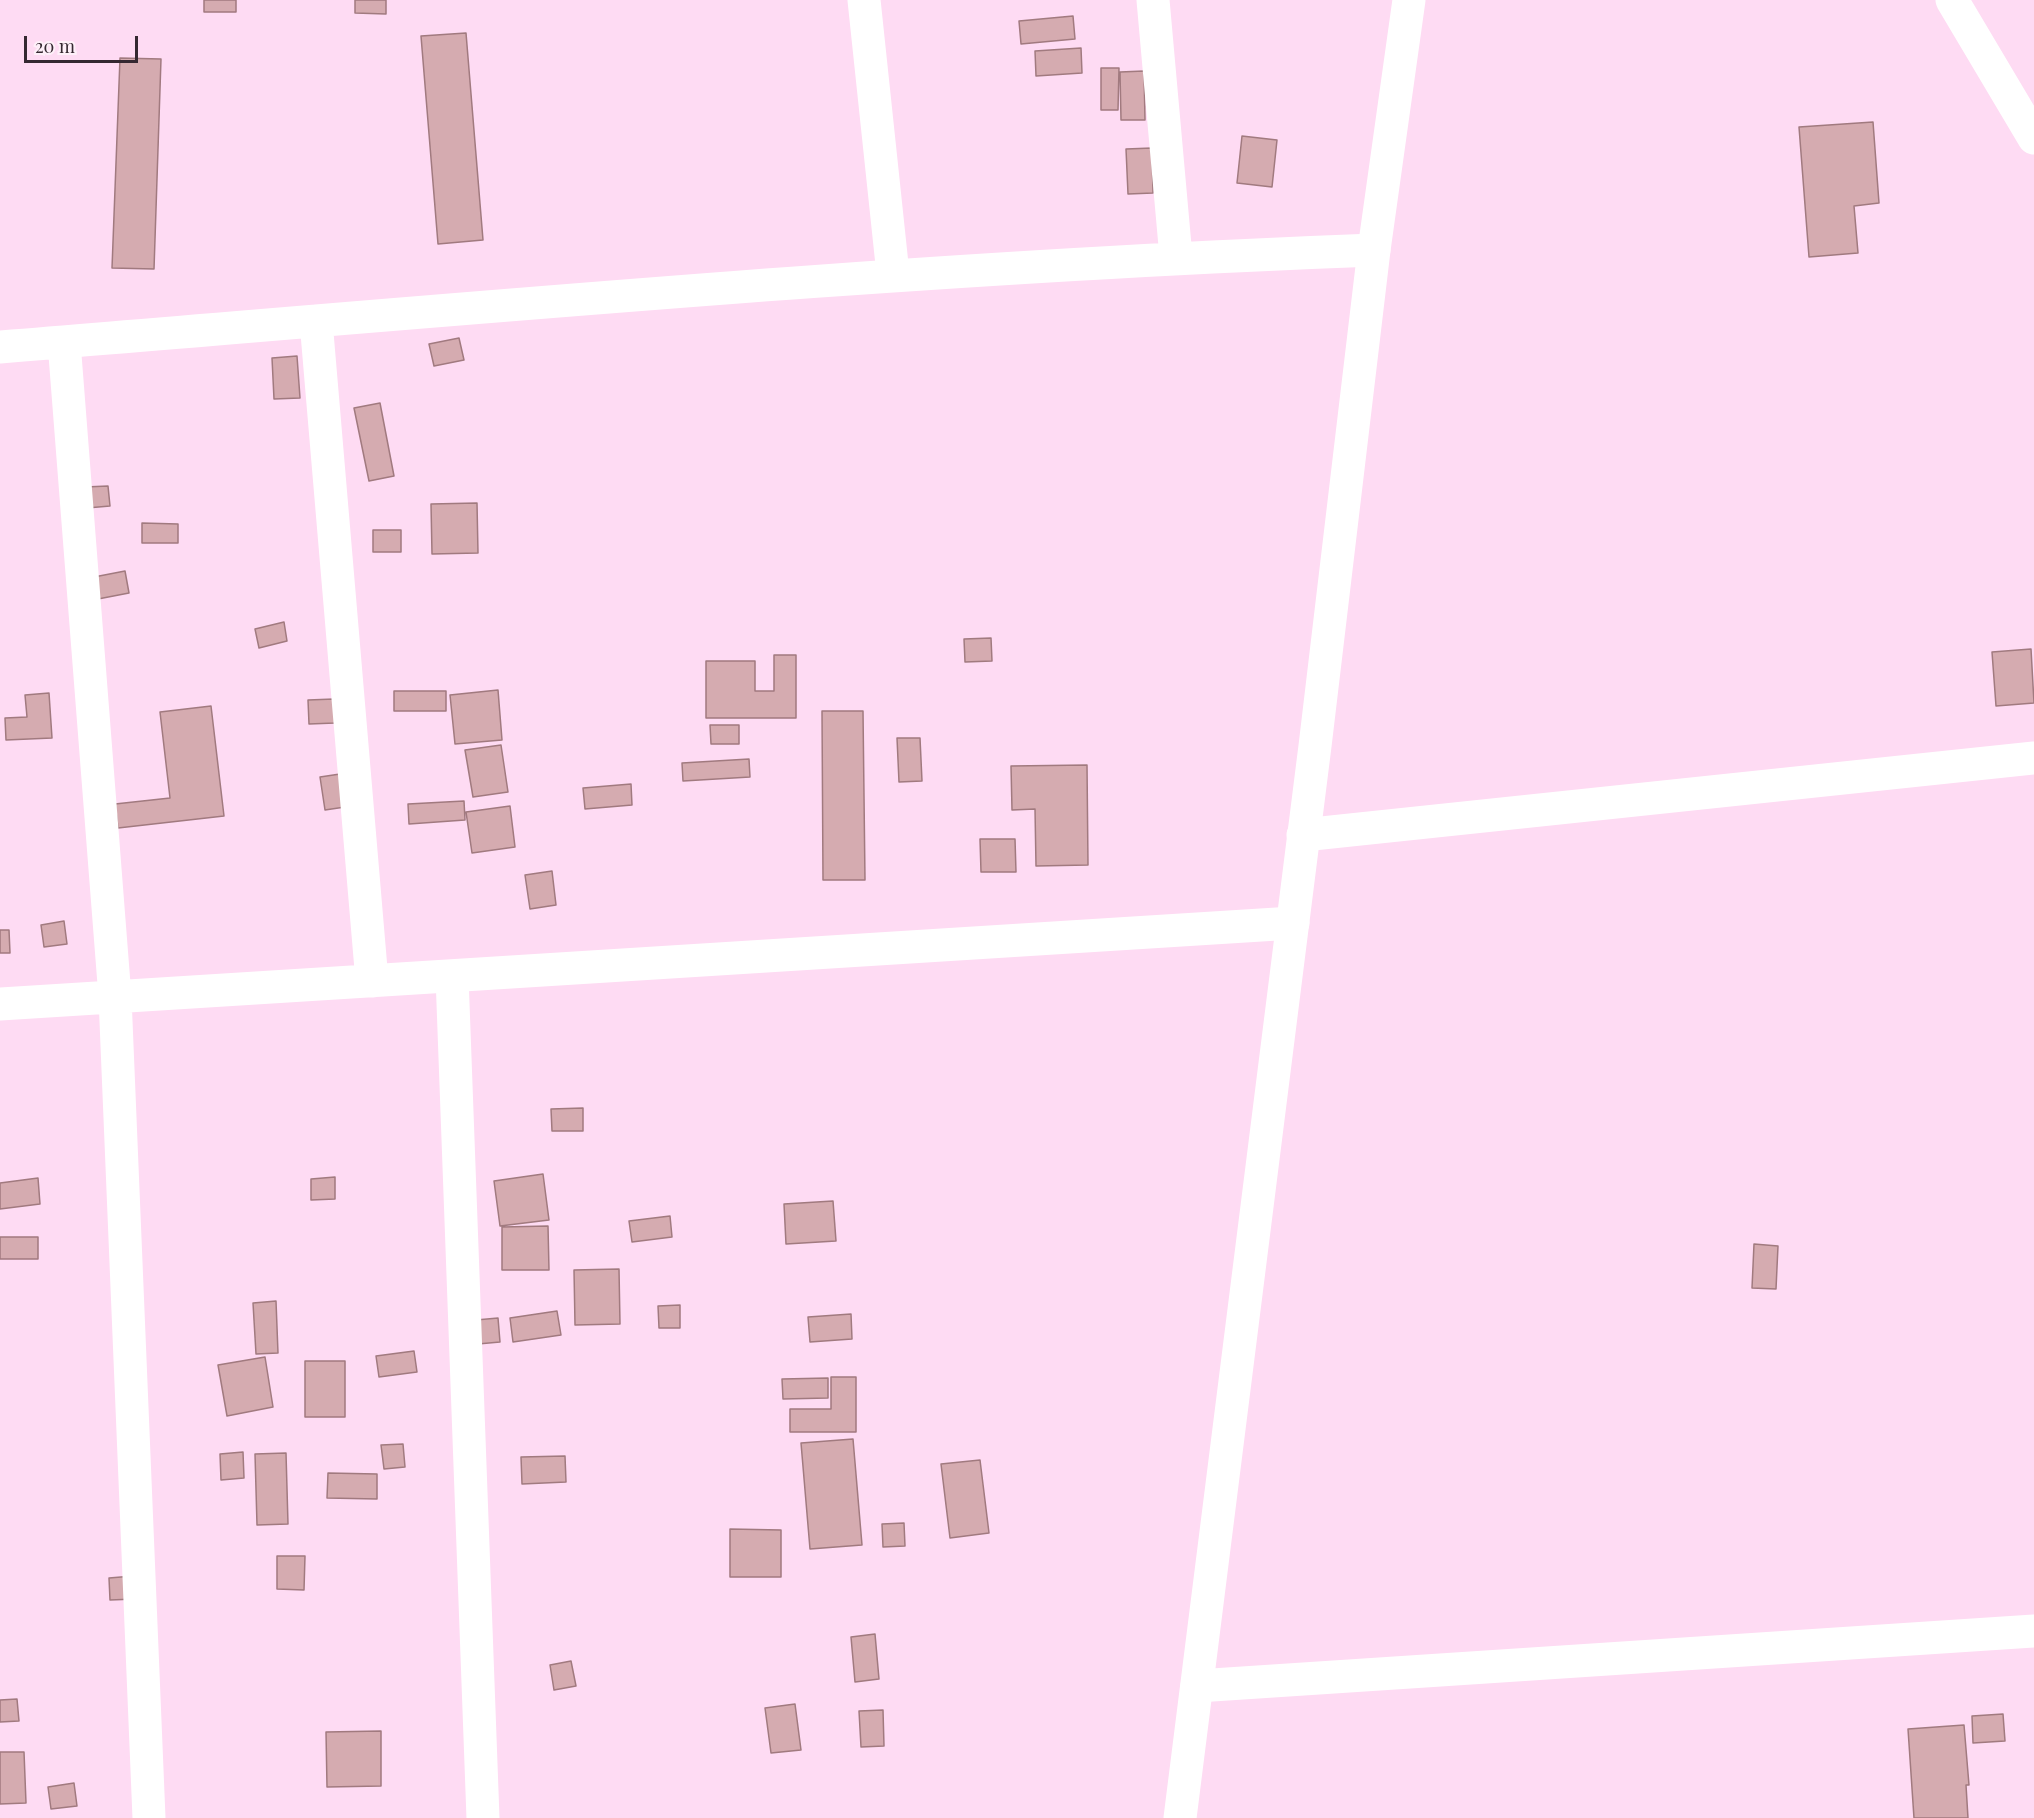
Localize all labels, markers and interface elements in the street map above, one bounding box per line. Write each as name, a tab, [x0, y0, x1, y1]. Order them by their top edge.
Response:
scale bar	[27, 24, 141, 62]
text: 20 m	[35, 34, 75, 58]

